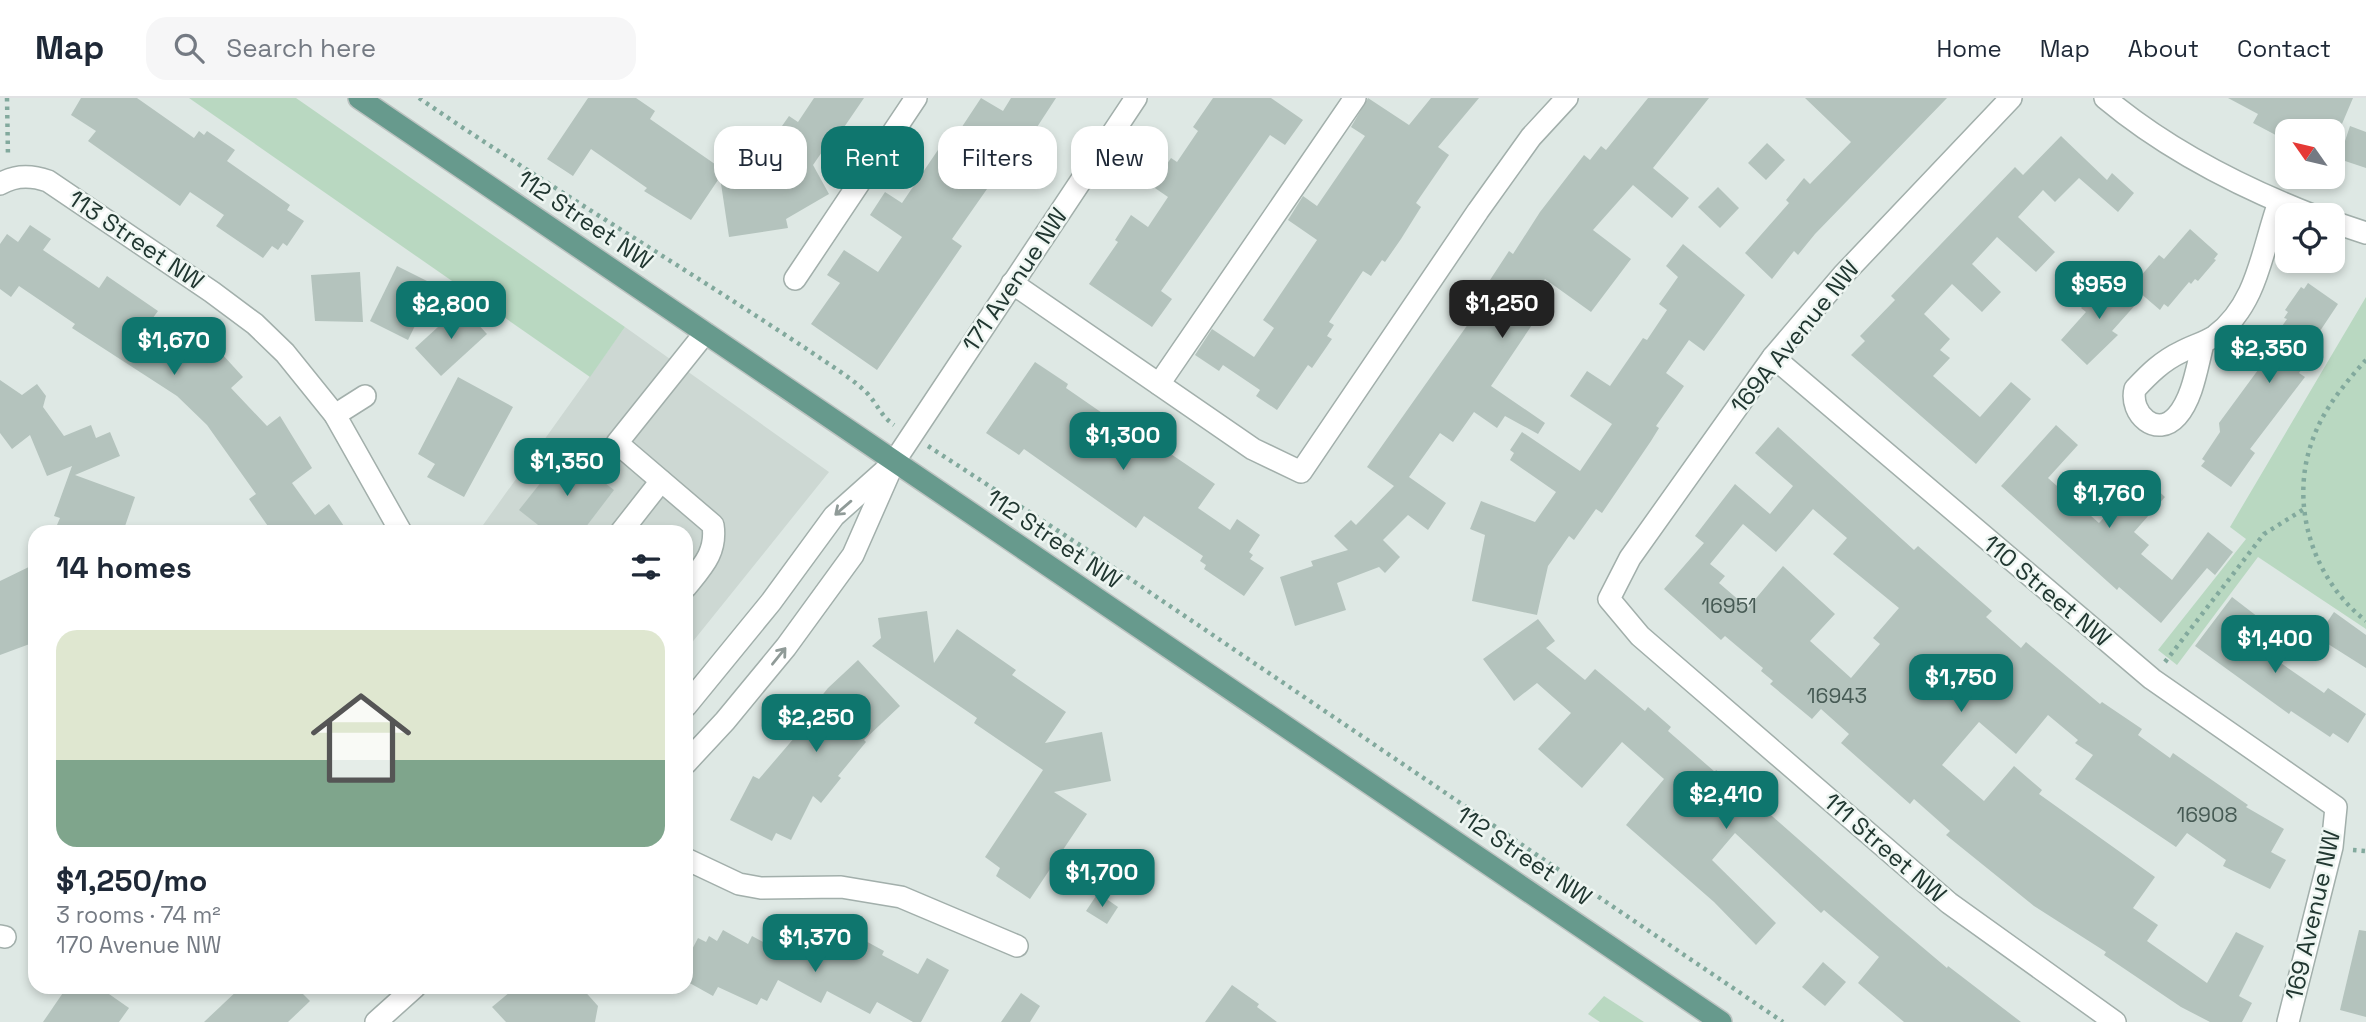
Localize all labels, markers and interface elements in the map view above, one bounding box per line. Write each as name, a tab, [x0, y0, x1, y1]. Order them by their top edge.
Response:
search box	[146, 17, 636, 80]
text: Map	[35, 27, 104, 69]
icon: search	[170, 29, 208, 67]
text: Search here	[226, 31, 376, 65]
text: Home	[1936, 33, 2002, 64]
text: Map	[2040, 33, 2090, 64]
text: About	[2128, 33, 2199, 64]
text: Contact	[2237, 33, 2331, 64]
north arrow	[2275, 119, 2345, 189]
map controls	[2275, 119, 2345, 273]
chip: Buy	[714, 126, 807, 189]
chip: Rent	[821, 126, 924, 189]
chip: Filters	[938, 126, 1057, 189]
chip: New	[1071, 126, 1168, 189]
street label: 112 Street NW	[511, 163, 659, 276]
street label: 113 Street NW	[62, 183, 210, 296]
street label: 171 Avenue NW	[955, 202, 1074, 358]
button: locate	[2275, 203, 2345, 273]
street label: 169A Avenue NW	[1723, 254, 1866, 419]
pin: $959	[2058, 262, 2140, 321]
text: $959	[2071, 269, 2127, 299]
pin: $1,250	[1445, 280, 1559, 340]
pin: $2,800	[394, 282, 508, 341]
text: $1,250	[1465, 288, 1539, 318]
text: $2,800	[412, 289, 490, 319]
pin: $1,670	[117, 317, 231, 377]
text: $1,670	[138, 325, 210, 355]
pin: $2,350	[2212, 326, 2326, 385]
text: $2,350	[2230, 333, 2308, 363]
pin: $1,300	[1066, 412, 1180, 472]
text: $1,300	[1086, 420, 1160, 450]
pin: $1,350	[510, 438, 624, 498]
text: $1,350	[530, 446, 604, 476]
pin: $1,760	[2052, 470, 2166, 530]
text: $1,760	[2073, 478, 2145, 508]
street label: 112 Street NW	[980, 482, 1128, 595]
one-way arrow	[834, 500, 852, 516]
street label: 110 Street NW	[1977, 528, 2118, 653]
text: 14 homes	[56, 548, 192, 587]
icon: filters	[627, 548, 665, 586]
house number: 16951	[1701, 592, 1757, 619]
pin: $1,400	[2218, 616, 2332, 675]
text: $1,400	[2237, 623, 2313, 653]
one-way arrow	[771, 647, 786, 665]
pin: $1,750	[1904, 654, 2018, 714]
text: $1,750	[1925, 662, 1997, 692]
icon: home	[298, 675, 424, 801]
house number: 16943	[1807, 682, 1867, 709]
pin: $2,250	[759, 694, 873, 754]
text: $2,250	[778, 702, 854, 732]
pin: $2,410	[1669, 772, 1783, 831]
text: $2,410	[1689, 779, 1763, 809]
street label: 111 Street NW	[1818, 786, 1953, 909]
street label: 112 Street NW	[1450, 799, 1598, 912]
house number: 16908	[2176, 801, 2238, 828]
street label: 169 Avenue NW	[2278, 827, 2347, 1003]
pin: $1,700	[1045, 850, 1159, 909]
text: $1,700	[1066, 857, 1138, 887]
text: $1,250/mo	[56, 861, 207, 900]
text: 3 rooms · 74 m²	[56, 900, 221, 930]
pin: $1,370	[758, 914, 872, 974]
text: $1,370	[779, 922, 851, 952]
text: 170 Avenue NW	[56, 930, 221, 960]

